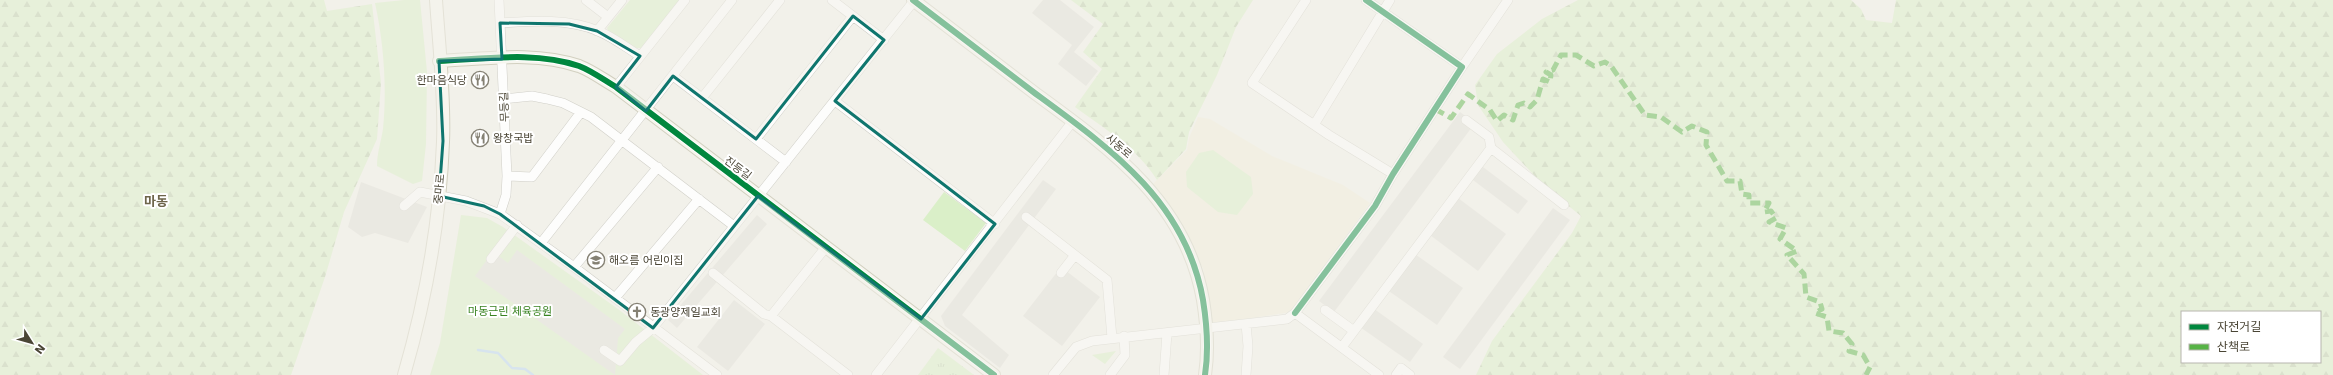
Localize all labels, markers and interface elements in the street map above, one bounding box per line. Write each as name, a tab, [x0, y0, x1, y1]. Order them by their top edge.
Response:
restaurant icon: 한마음식당	[470, 70, 490, 90]
place label: 한마음식당	[416, 74, 467, 87]
street label: 무등길	[497, 92, 512, 122]
restaurant icon: 왕창국밥	[470, 128, 490, 148]
place label: 왕창국밥	[493, 132, 533, 145]
street label: 사동로	[1103, 132, 1134, 161]
street label: 진등길	[722, 154, 754, 183]
street label: 중마로	[432, 173, 447, 205]
district label: 마동	[144, 194, 168, 209]
school or university icon: 해오름 어린이집	[586, 250, 606, 270]
place label: 해오름 어린이집	[609, 254, 683, 267]
church icon: 동광양제일교회	[627, 302, 647, 322]
park label: 마동근린 체육공원	[468, 305, 552, 318]
place label: 동광양제일교회	[650, 306, 721, 319]
legend	[2181, 311, 2321, 363]
text: 자전거길	[2217, 320, 2261, 334]
north arrow	[12, 323, 52, 363]
text: 산책로	[2217, 340, 2250, 354]
text: N	[32, 341, 48, 356]

